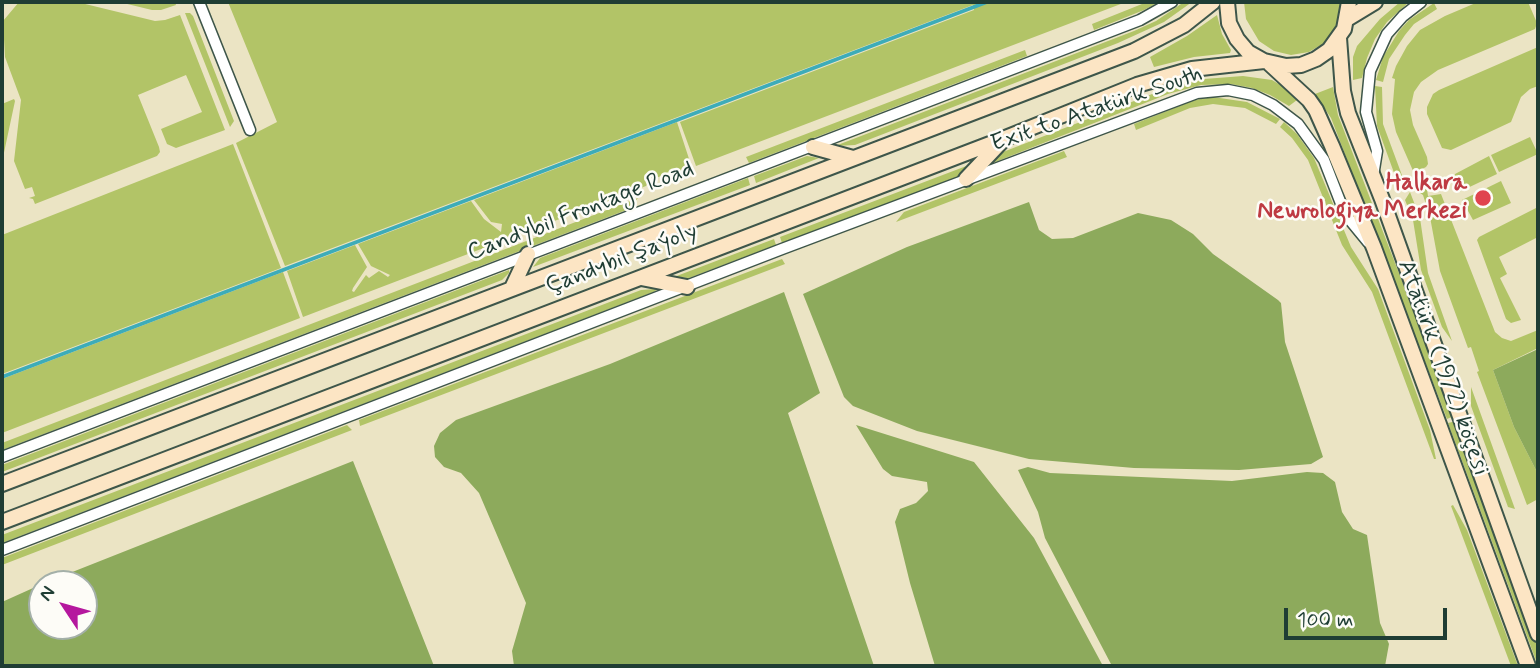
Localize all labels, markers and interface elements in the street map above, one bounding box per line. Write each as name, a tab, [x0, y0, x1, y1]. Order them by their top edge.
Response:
street label: Exit to Atatürk South	[987, 60, 1207, 160]
street label: Candybil Frontage Road	[464, 156, 698, 268]
place label: Halkara Newrologiya Merkezi	[1257, 170, 1467, 226]
marker: Halkara Newrologiya Merkezi	[1473, 188, 1493, 208]
street label: Çandybil şaýoly	[542, 218, 702, 302]
street label: Atatürk (1972) köçesi	[1390, 256, 1494, 480]
north arrow	[28, 570, 98, 640]
text: N	[33, 581, 61, 606]
scale bar	[1288, 594, 1451, 638]
text: 100 m	[1297, 606, 1353, 634]

